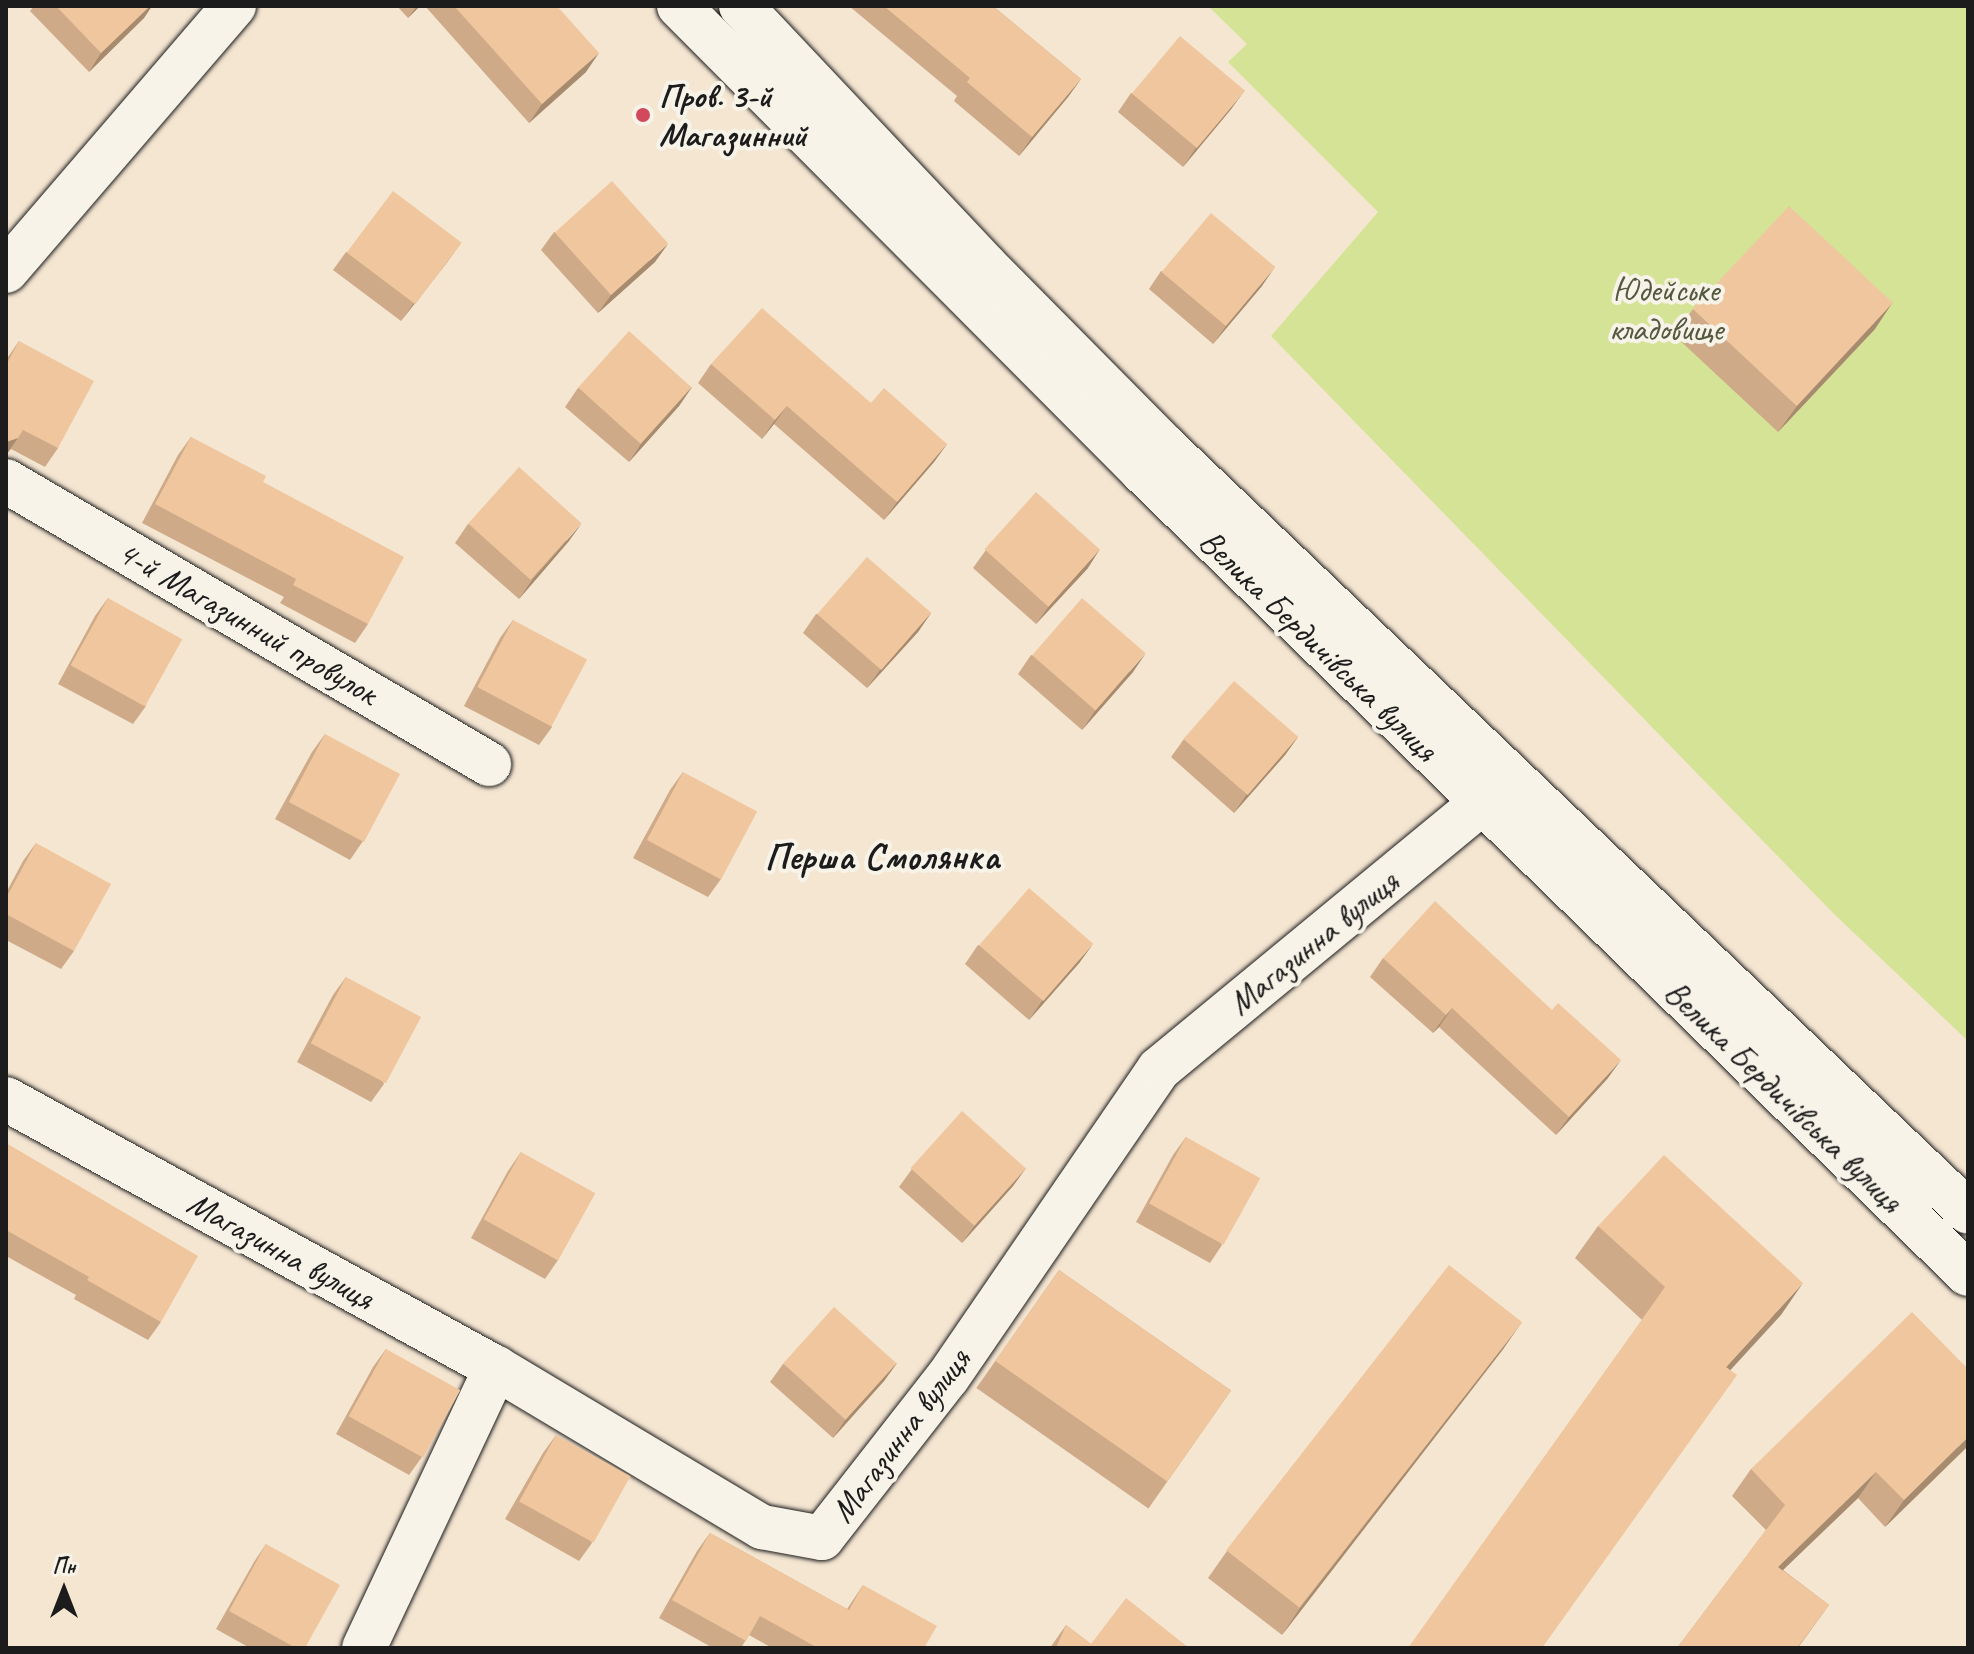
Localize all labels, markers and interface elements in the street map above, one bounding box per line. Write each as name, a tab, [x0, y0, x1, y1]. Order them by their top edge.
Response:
place label: Пров. 3-й Магазинний	[659, 75, 807, 154]
marker: Пров. 3-й Магазинний	[634, 106, 652, 124]
park label: Юдейське кладовище	[1609, 269, 1723, 348]
street label: Велика Бердичівська вулиця	[1192, 521, 1446, 769]
street label: 4-й Магазинний провулок	[111, 531, 385, 713]
district label: Перша Смолянка	[769, 834, 995, 880]
street label: Магазинна вулиця	[1219, 861, 1407, 1023]
street label: Велика Бердичівська вулиця	[1657, 972, 1911, 1220]
street label: Магазинна вулиця	[180, 1182, 382, 1318]
street label: Магазинна вулиця	[821, 1340, 979, 1530]
north arrow	[24, 1550, 104, 1630]
text: Пн	[52, 1552, 76, 1580]

